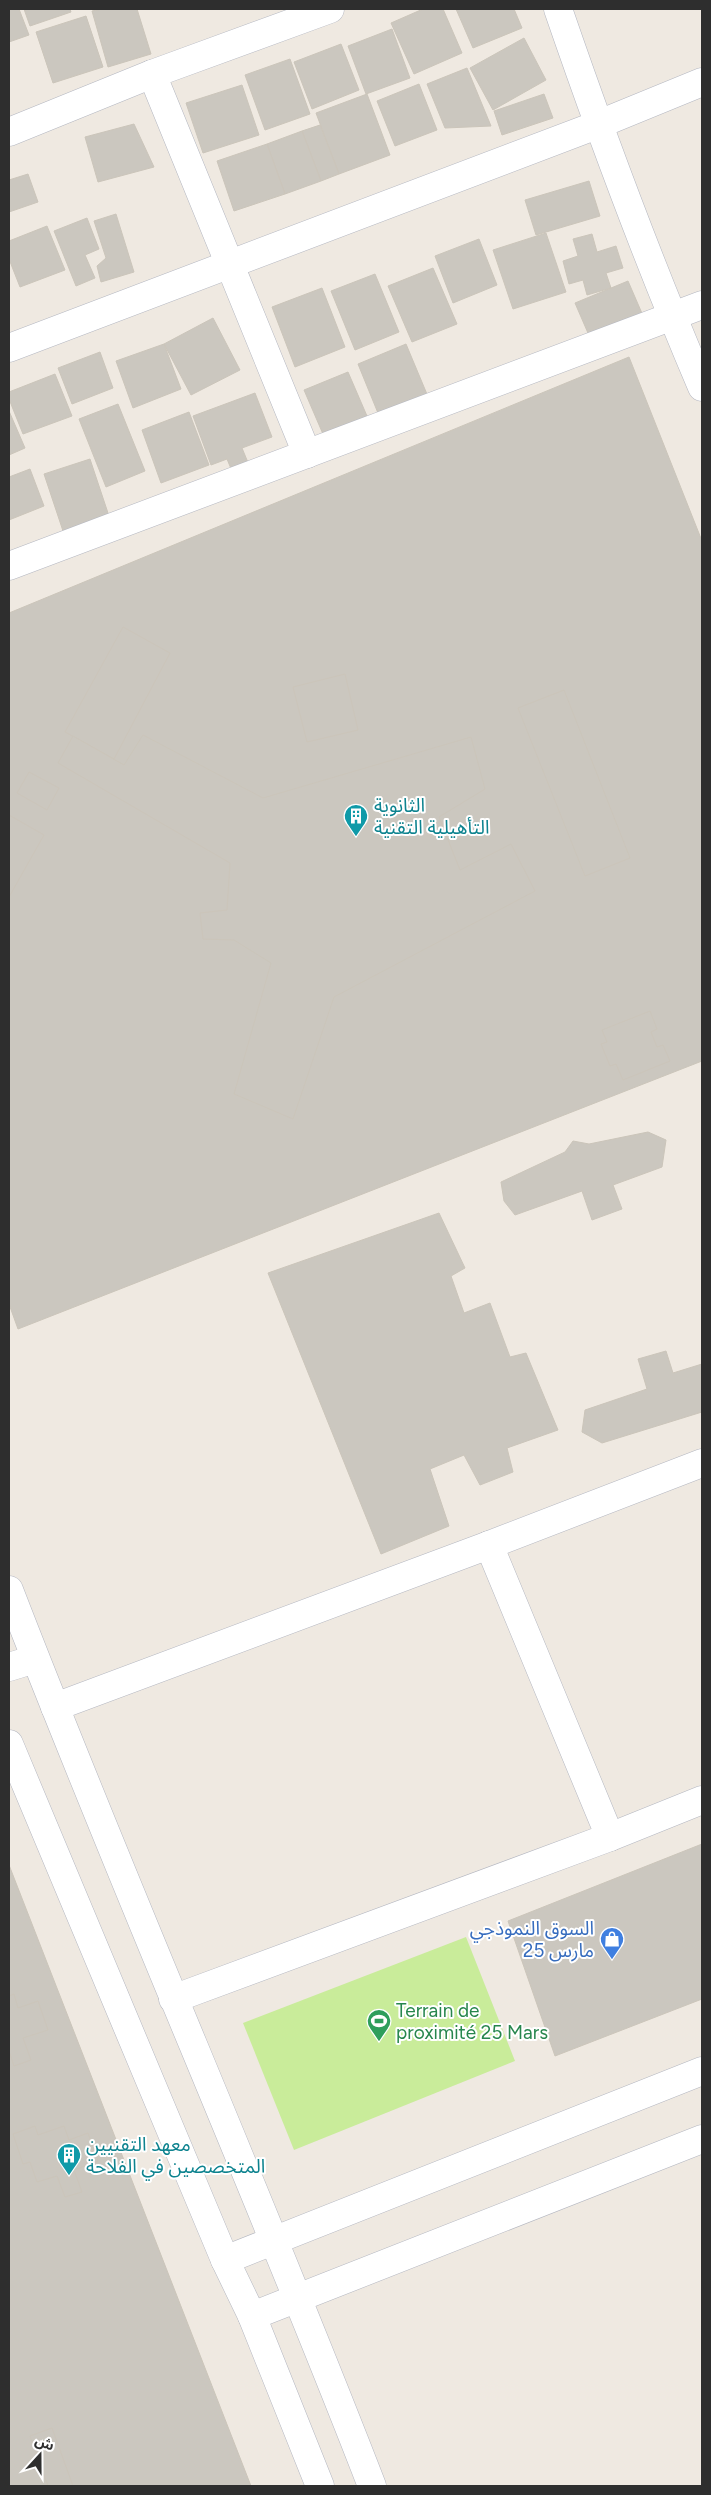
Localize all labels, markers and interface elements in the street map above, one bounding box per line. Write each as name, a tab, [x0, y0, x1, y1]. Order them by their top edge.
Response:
place label: الثانوية التأهيلية التقنية	[374, 794, 490, 839]
building icon: الثانوية التأهيلية التقنية	[343, 803, 369, 837]
place label: السوق النموذجي 25 مارس	[470, 1917, 594, 1962]
shop icon: السوق النموذجي 25 مارس	[599, 1926, 625, 1960]
place label: Terrain de proximité 25 Mars	[396, 1999, 548, 2044]
sports icon: Terrain de proximité 25 Mars	[366, 2008, 392, 2042]
place label: معهد التقنيين المتخصصين في الفلاحة	[86, 2133, 265, 2181]
building icon: معهد التقنيين المتخصصين في الفلاحة	[56, 2142, 82, 2176]
north arrow	[15, 2430, 65, 2480]
text: ش	[32, 2432, 56, 2455]

